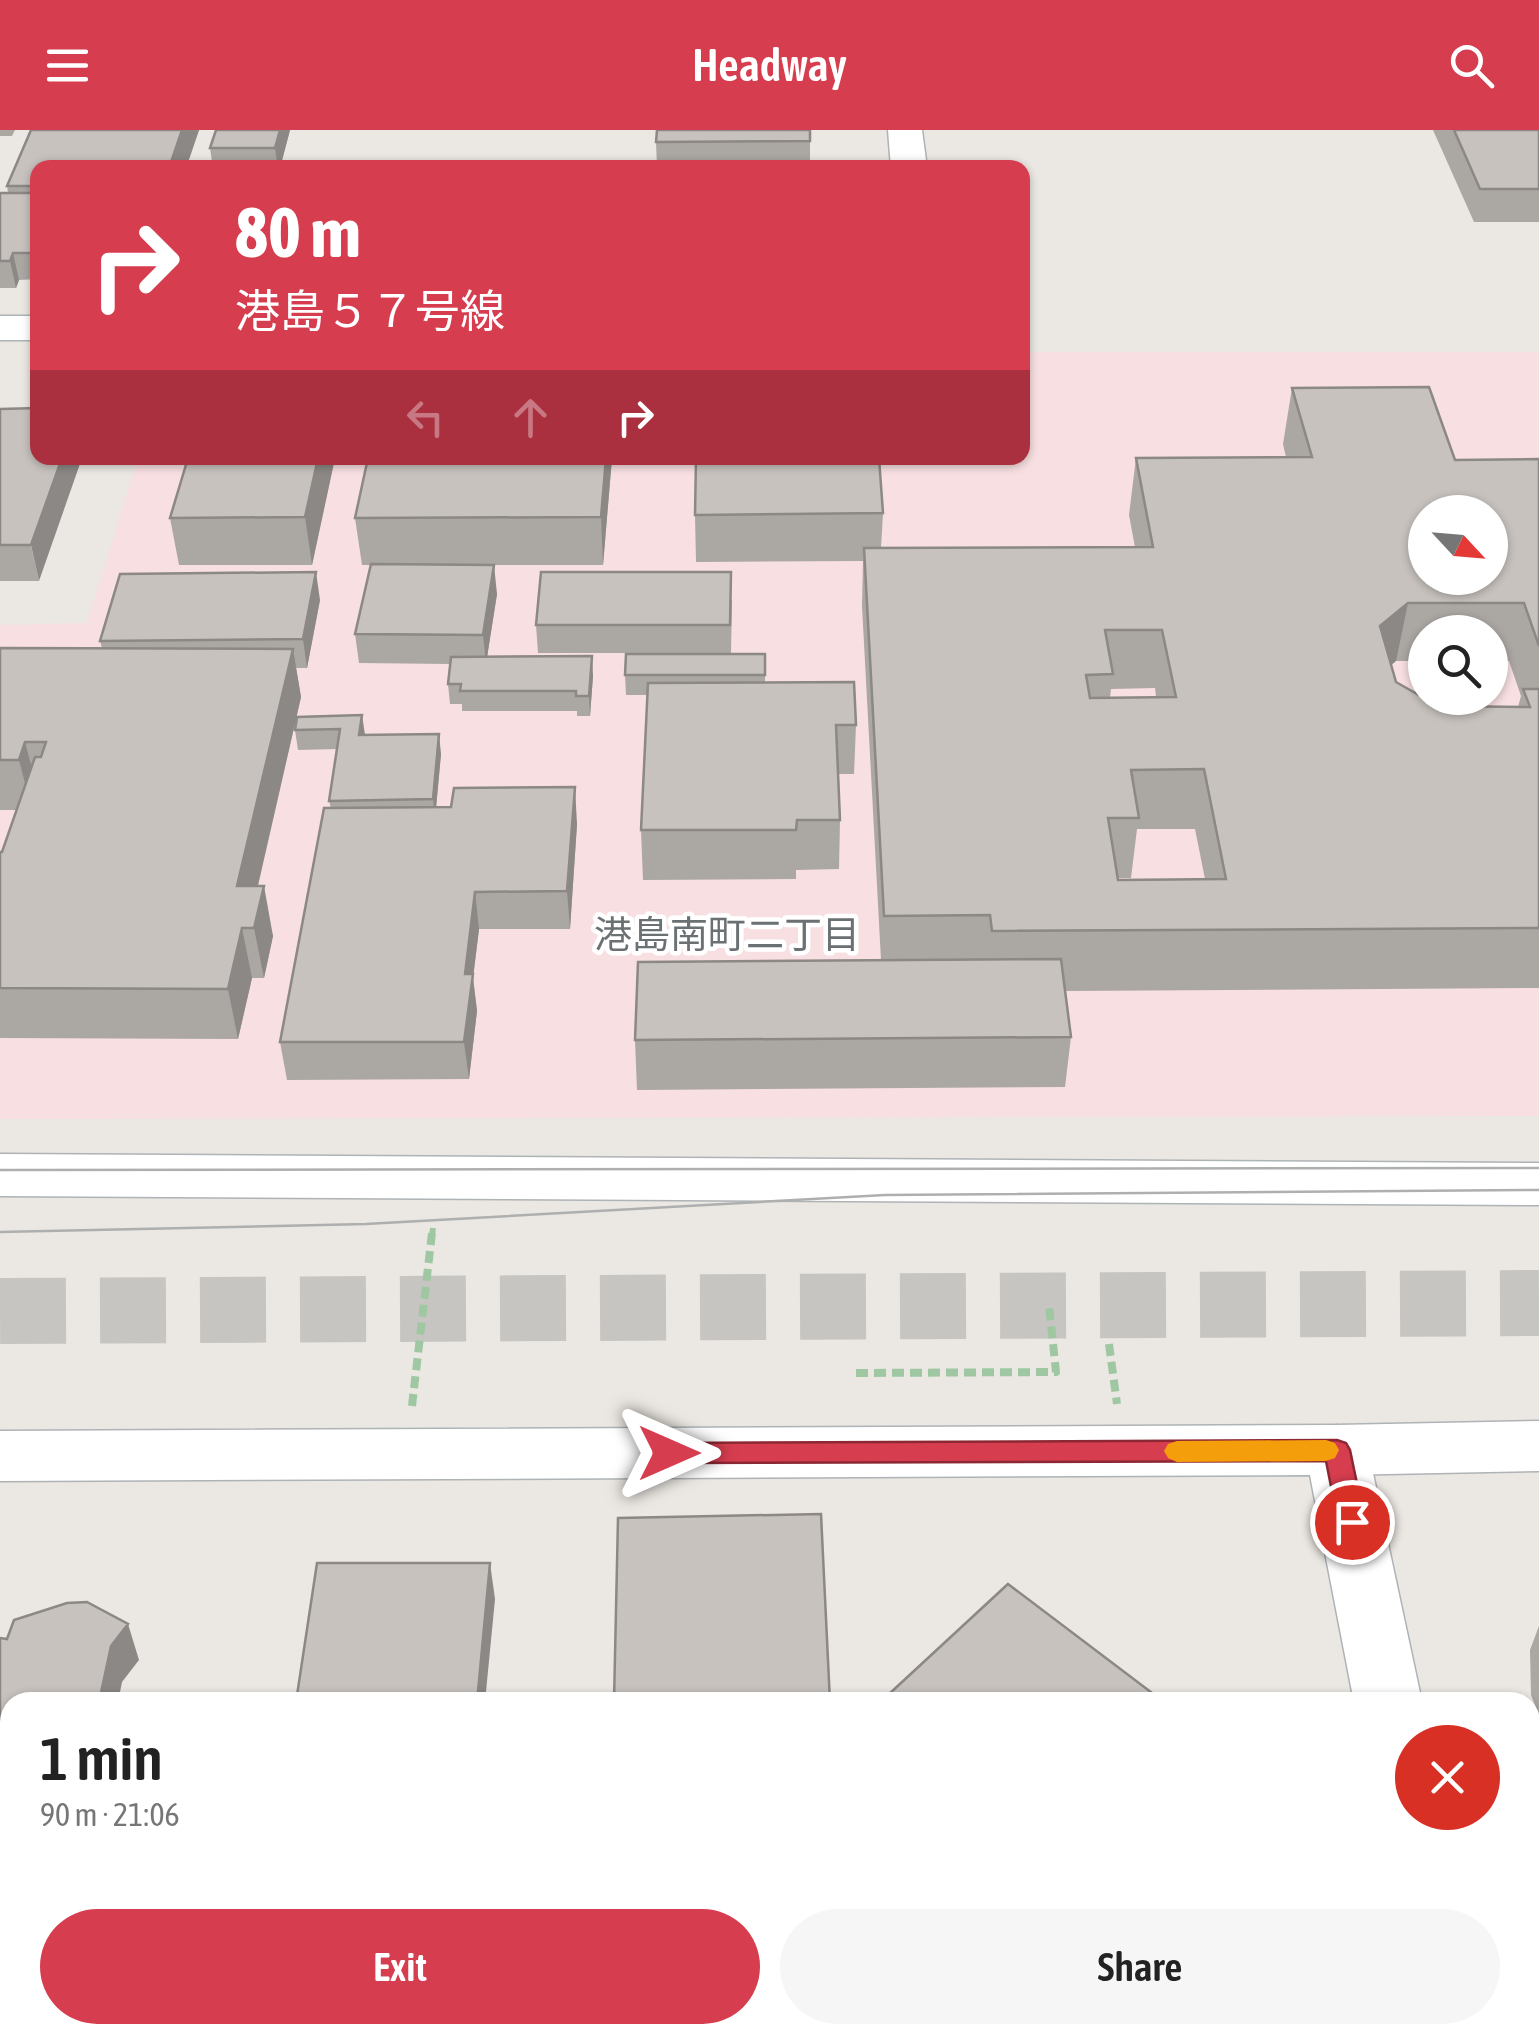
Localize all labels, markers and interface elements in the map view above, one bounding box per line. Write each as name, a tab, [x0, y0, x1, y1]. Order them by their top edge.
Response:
icon: menu	[40, 38, 95, 93]
icon: search	[1444, 38, 1499, 93]
text: Headway	[692, 39, 847, 91]
text: 80 m	[235, 192, 361, 272]
icon: right	[70, 200, 200, 330]
text: 港島５７号線	[235, 285, 505, 337]
icon: left	[398, 390, 453, 445]
icon: ahead	[503, 390, 558, 445]
icon: right	[608, 390, 663, 445]
north arrow	[1408, 495, 1508, 595]
map controls	[1408, 495, 1508, 715]
button: search	[1408, 615, 1508, 715]
district label: 港島南町二丁目	[594, 913, 860, 956]
position arrow	[617, 1401, 721, 1505]
pin	[1310, 1480, 1395, 1565]
icon: arrive	[1325, 1495, 1380, 1550]
text: 1 min	[40, 1724, 163, 1793]
button: close	[1395, 1725, 1500, 1830]
text: 90 m · 21:06	[40, 1796, 180, 1833]
button: Exit	[40, 1909, 760, 2024]
button: Share	[780, 1909, 1500, 2024]

